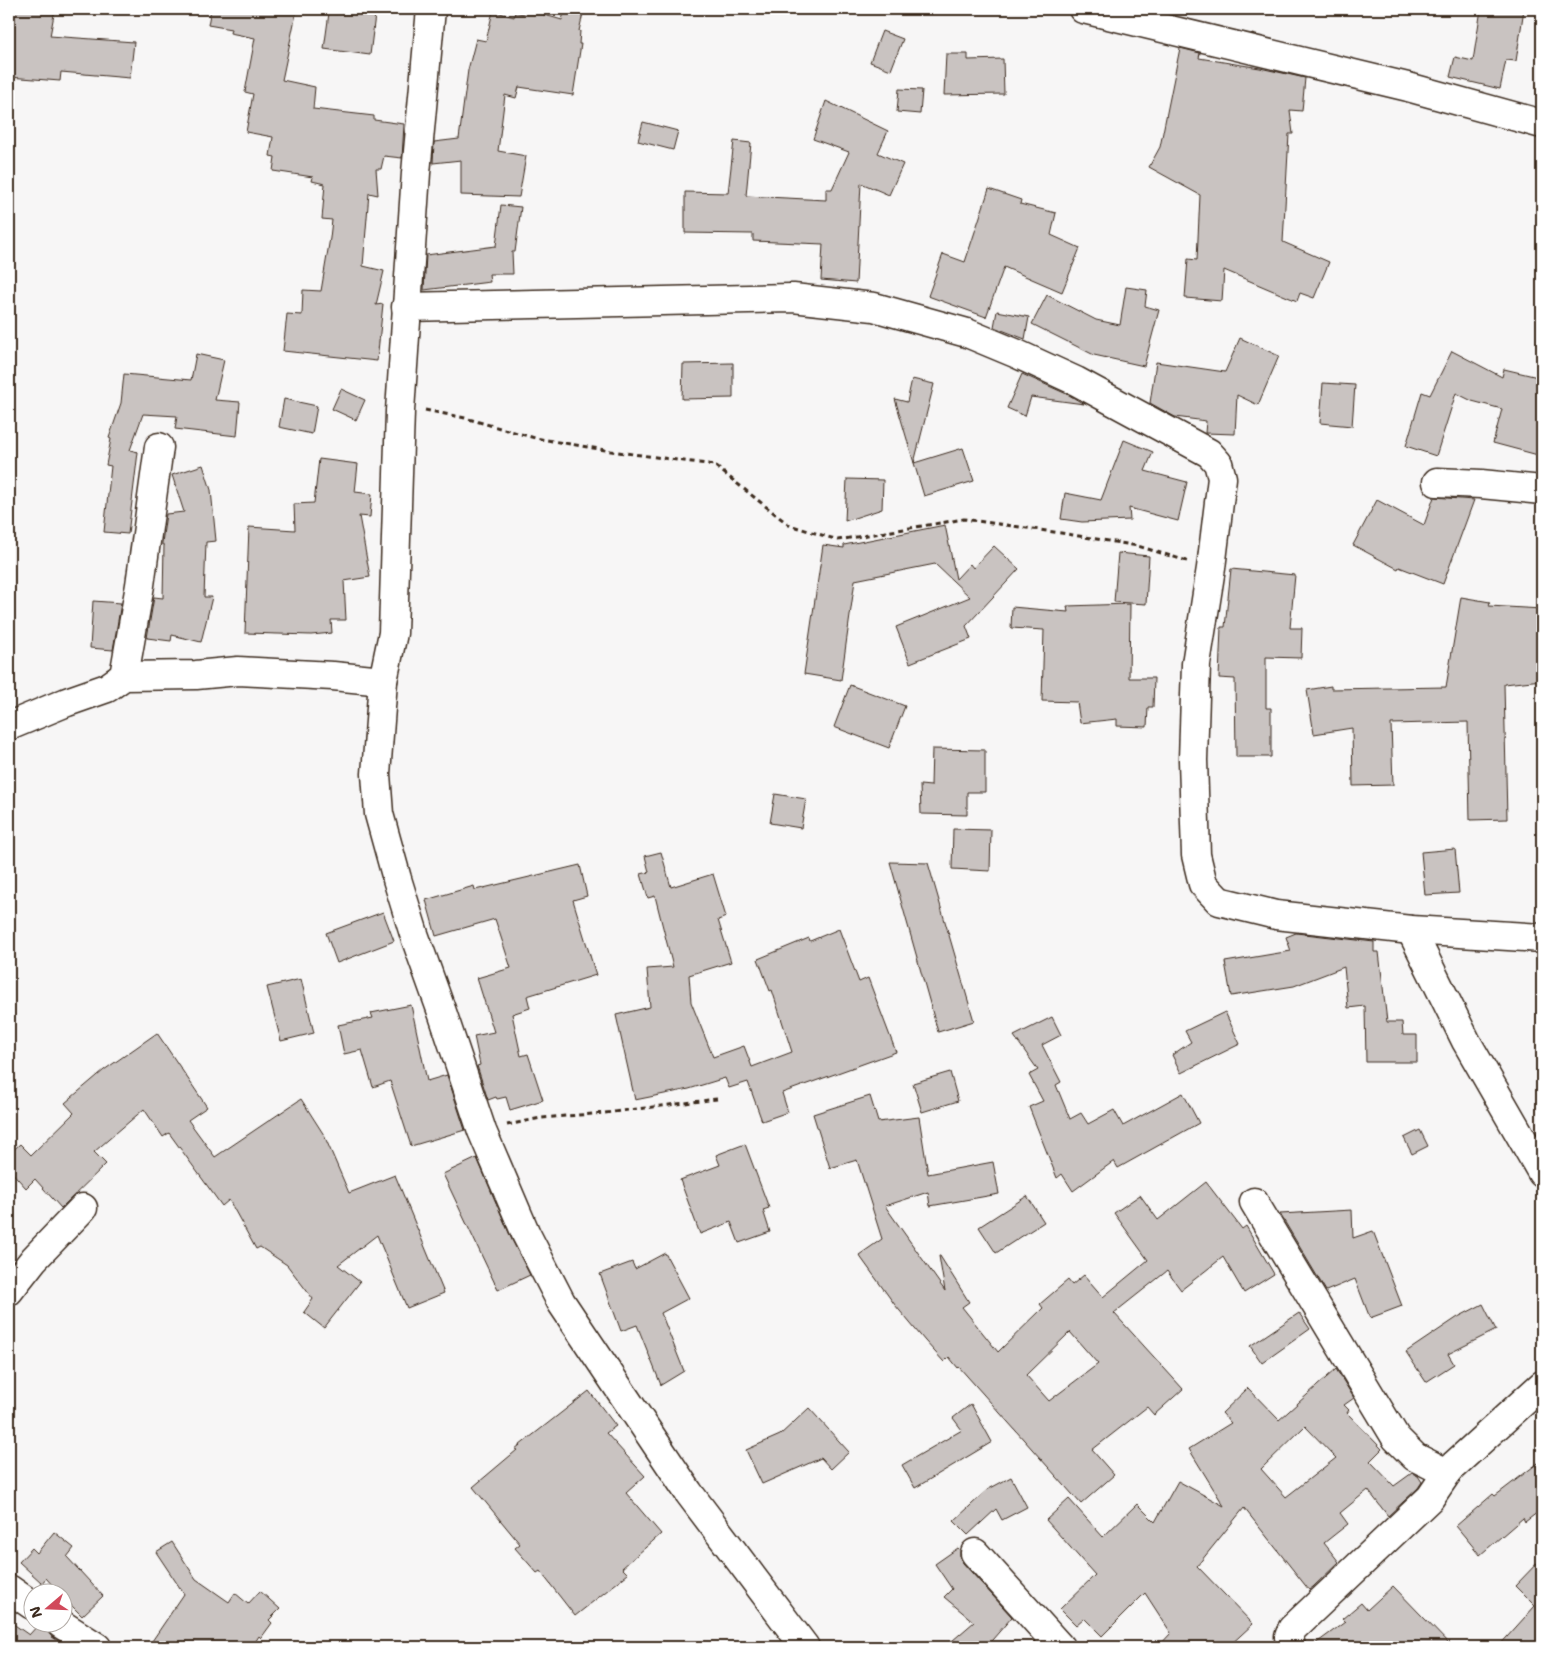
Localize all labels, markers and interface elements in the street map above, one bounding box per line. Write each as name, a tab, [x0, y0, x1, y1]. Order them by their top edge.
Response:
north arrow	[22, 1584, 72, 1634]
text: N	[25, 1604, 46, 1620]

